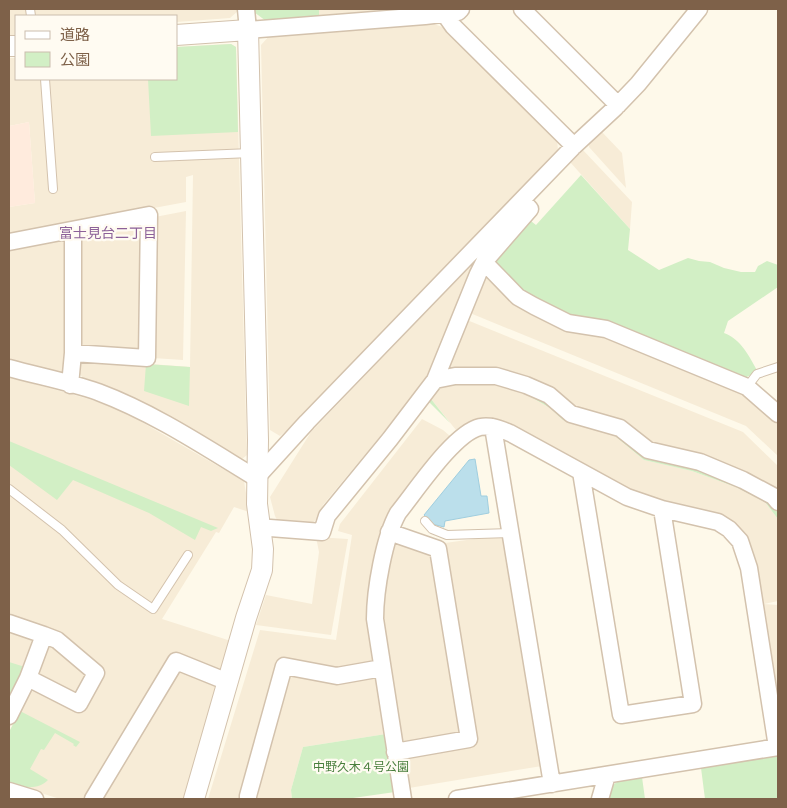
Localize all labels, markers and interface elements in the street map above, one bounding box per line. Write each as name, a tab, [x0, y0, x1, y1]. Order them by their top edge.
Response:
legend	[15, 15, 178, 80]
text: 道路	[60, 27, 90, 46]
text: 公園	[60, 52, 90, 71]
district label: 富士見台二丁目	[59, 225, 157, 243]
park label: 中野久木４号公園	[313, 760, 409, 776]

